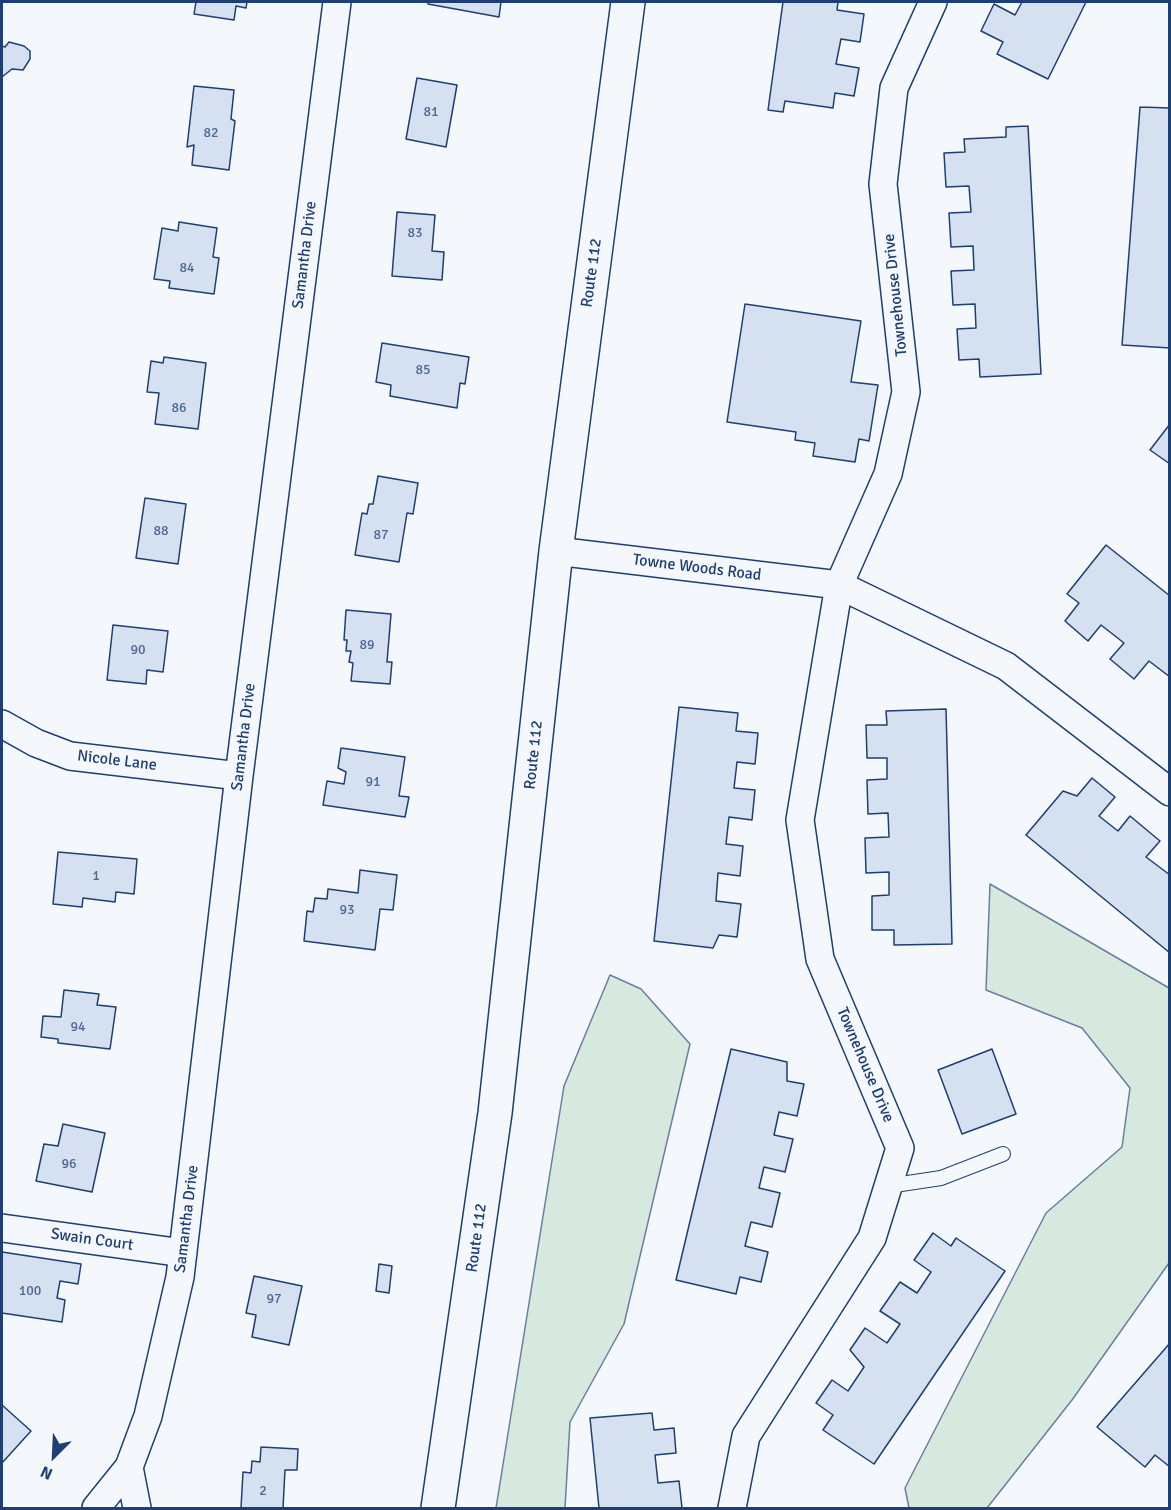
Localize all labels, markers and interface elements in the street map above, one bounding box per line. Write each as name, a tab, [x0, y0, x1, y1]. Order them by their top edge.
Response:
house number: 81	[423, 104, 439, 120]
house number: 82	[203, 125, 219, 141]
street label: Samantha Drive	[289, 200, 321, 310]
house number: 83	[407, 225, 423, 241]
street label: Townehouse Drive	[880, 233, 912, 357]
street label: Route 112	[578, 237, 606, 309]
house number: 84	[179, 260, 195, 276]
house number: 85	[415, 362, 431, 378]
house number: 86	[171, 400, 187, 416]
house number: 88	[153, 523, 169, 539]
house number: 87	[373, 527, 389, 543]
street label: Towne Woods Road	[632, 551, 762, 585]
house number: 89	[359, 637, 375, 653]
house number: 90	[130, 642, 146, 658]
street label: Samantha Drive	[228, 682, 260, 792]
street label: Route 112	[521, 720, 547, 790]
street label: Nicole Lane	[76, 747, 158, 775]
house number: 91	[365, 774, 381, 790]
house number: 1	[92, 868, 100, 884]
house number: 93	[339, 902, 355, 918]
street label: Townehouse Drive	[832, 1005, 898, 1125]
house number: 94	[70, 1019, 86, 1035]
house number: 96	[61, 1156, 77, 1172]
street label: Samantha Drive	[171, 1164, 203, 1274]
street label: Route 112	[463, 1202, 491, 1274]
street label: Swain Court	[49, 1225, 135, 1255]
house number: 100	[19, 1283, 41, 1299]
house number: 97	[266, 1291, 282, 1307]
north arrow	[24, 1426, 84, 1486]
text: N	[38, 1461, 56, 1484]
house number: 2	[259, 1483, 267, 1499]

